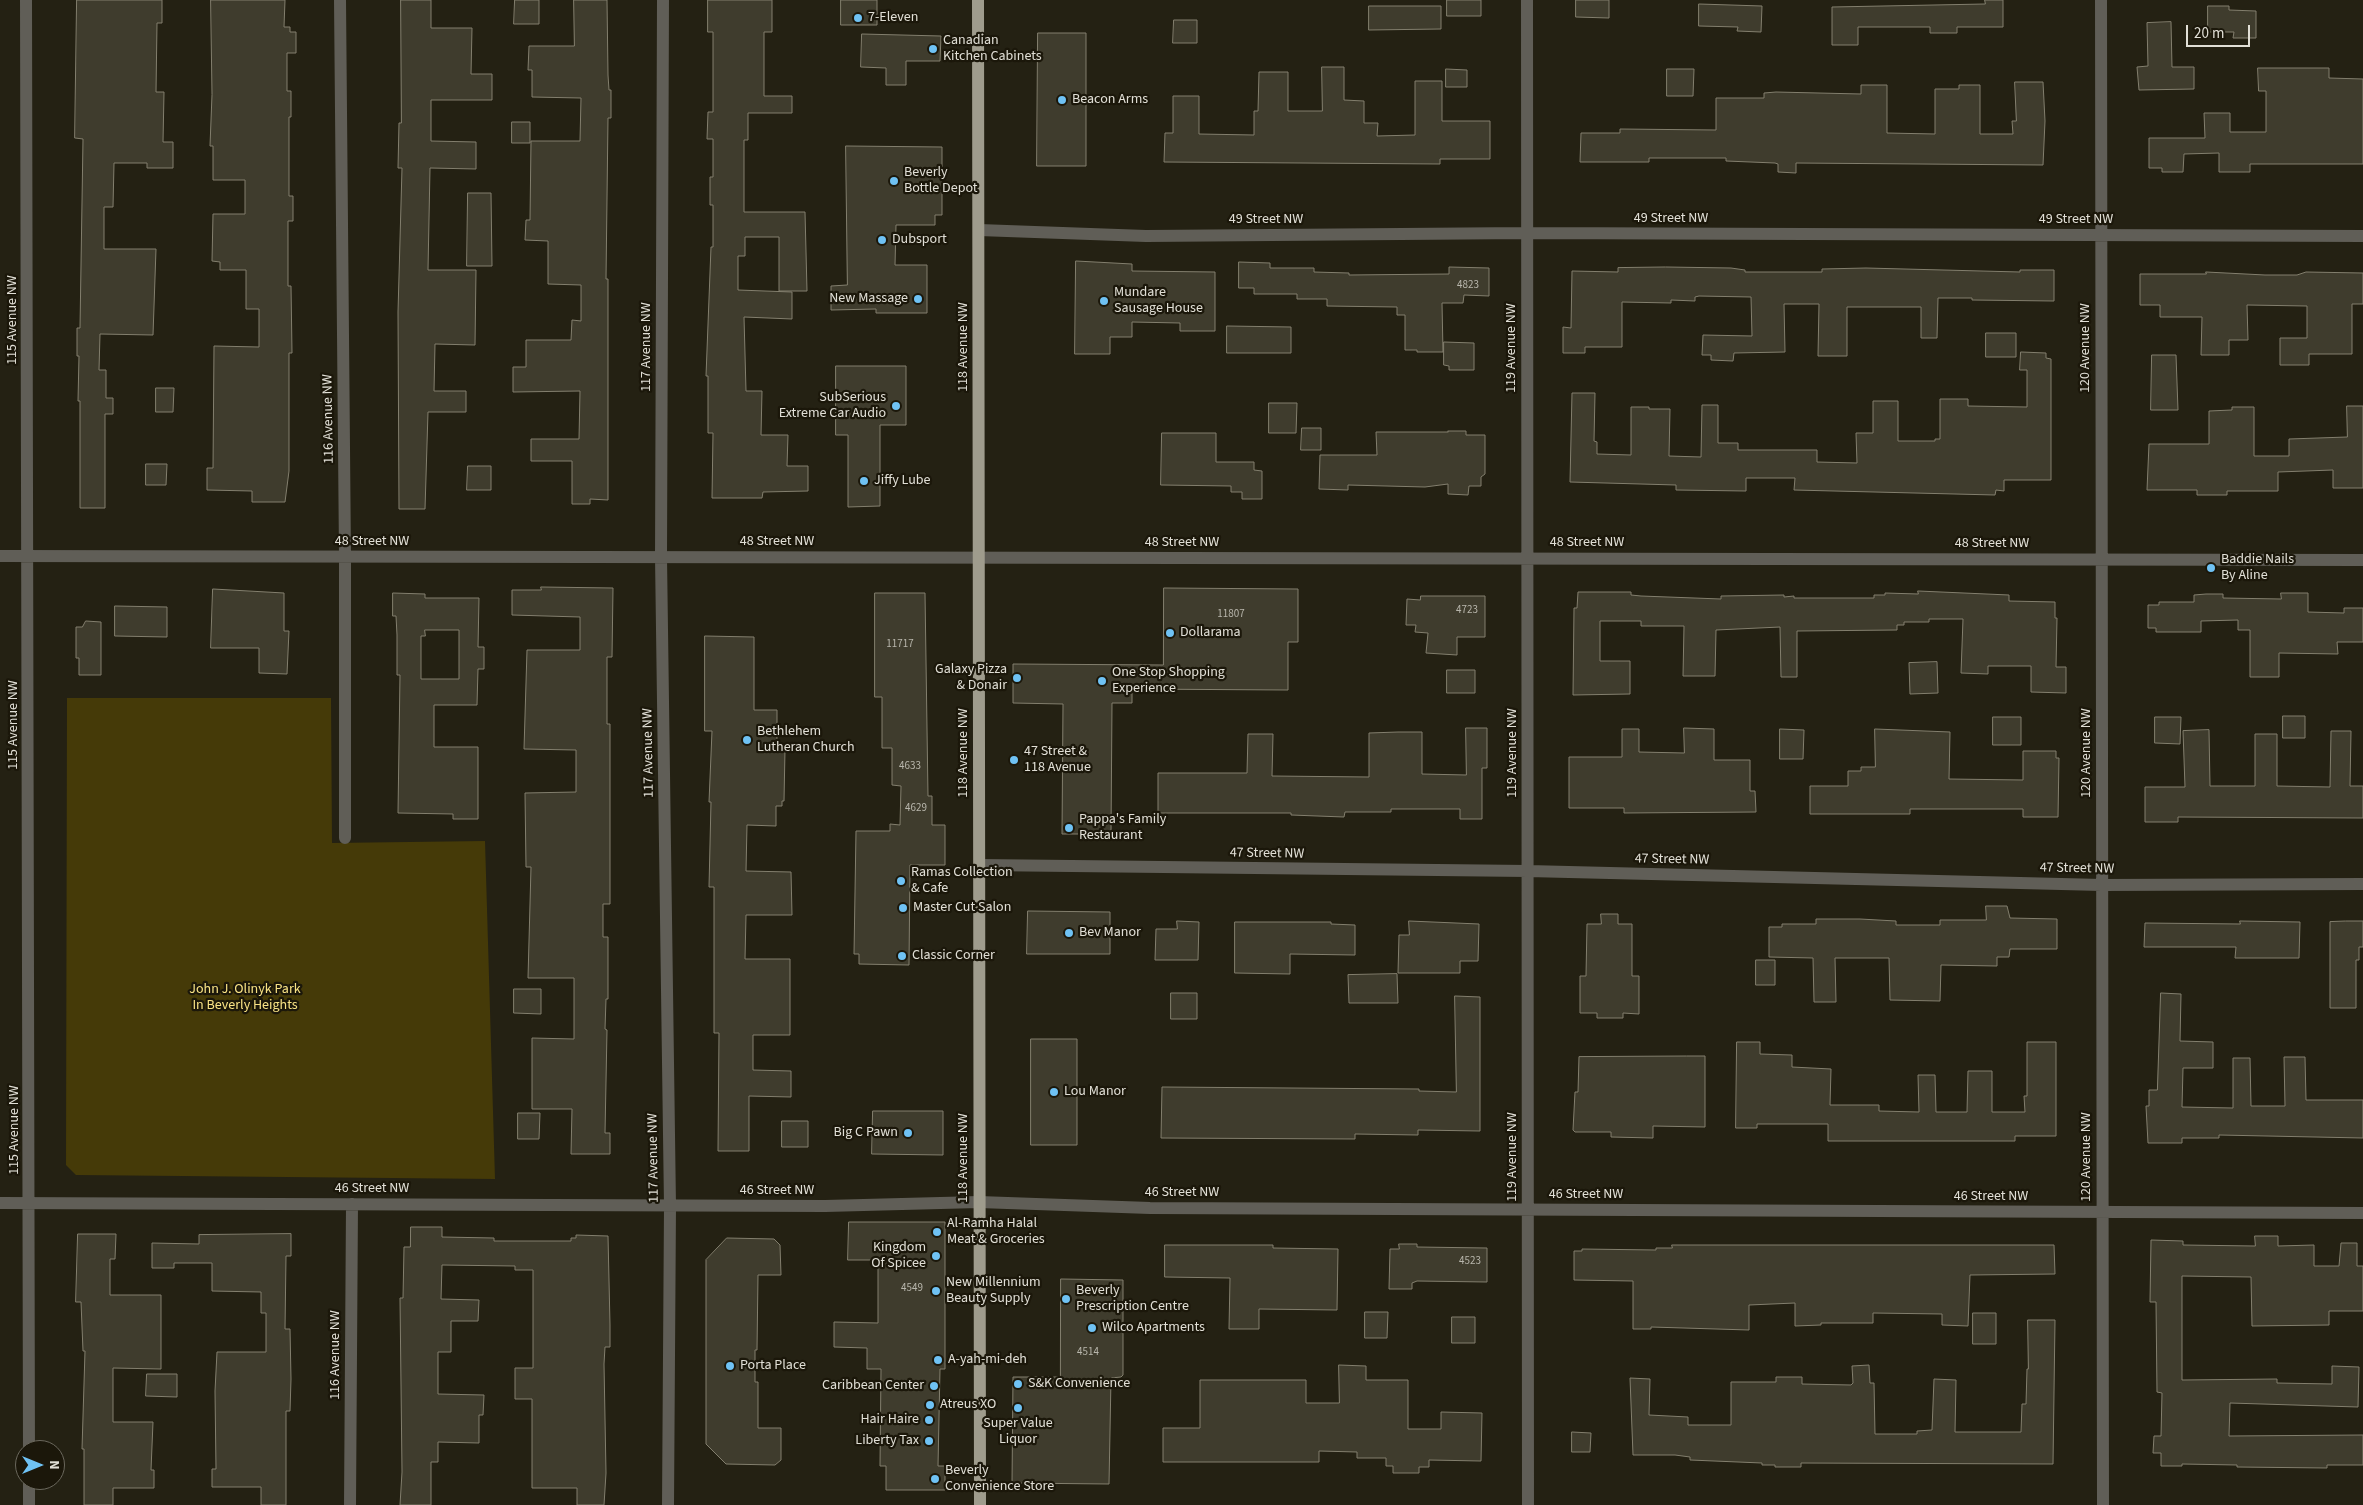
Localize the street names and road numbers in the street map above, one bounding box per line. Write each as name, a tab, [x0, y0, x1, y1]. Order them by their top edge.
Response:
street label: 49 Street NW	[1634, 211, 1708, 227]
street label: 49 Street NW	[1229, 212, 1303, 228]
street label: 49 Street NW	[2039, 212, 2113, 228]
street label: 115 Avenue NW	[5, 275, 21, 365]
street label: 117 Avenue NW	[639, 302, 655, 392]
street label: 118 Avenue NW	[956, 302, 972, 392]
street label: 119 Avenue NW	[1504, 303, 1520, 393]
street label: 120 Avenue NW	[2078, 303, 2094, 393]
street label: 116 Avenue NW	[320, 374, 338, 464]
street label: 48 Street NW	[335, 534, 409, 550]
street label: 48 Street NW	[740, 534, 814, 550]
street label: 48 Street NW	[1145, 535, 1219, 551]
street label: 48 Street NW	[1550, 535, 1624, 551]
street label: 48 Street NW	[1955, 536, 2029, 552]
street label: 115 Avenue NW	[6, 680, 22, 770]
street label: 117 Avenue NW	[640, 708, 658, 798]
street label: 118 Avenue NW	[956, 708, 972, 798]
street label: 119 Avenue NW	[1505, 708, 1521, 798]
street label: 120 Avenue NW	[2079, 708, 2095, 798]
street label: 47 Street NW	[1230, 845, 1304, 863]
street label: 47 Street NW	[1635, 851, 1709, 869]
street label: 47 Street NW	[2040, 860, 2114, 878]
street label: 115 Avenue NW	[7, 1085, 23, 1175]
street label: 119 Avenue NW	[1505, 1112, 1521, 1202]
street label: 120 Avenue NW	[2079, 1112, 2095, 1202]
street label: 117 Avenue NW	[645, 1113, 663, 1203]
street label: 118 Avenue NW	[956, 1113, 972, 1203]
street label: 46 Street NW	[335, 1181, 409, 1197]
street label: 46 Street NW	[740, 1183, 814, 1199]
street label: 46 Street NW	[1145, 1185, 1219, 1201]
street label: 46 Street NW	[1549, 1187, 1623, 1203]
street label: 46 Street NW	[1954, 1189, 2028, 1205]
street label: 116 Avenue NW	[328, 1310, 344, 1400]

